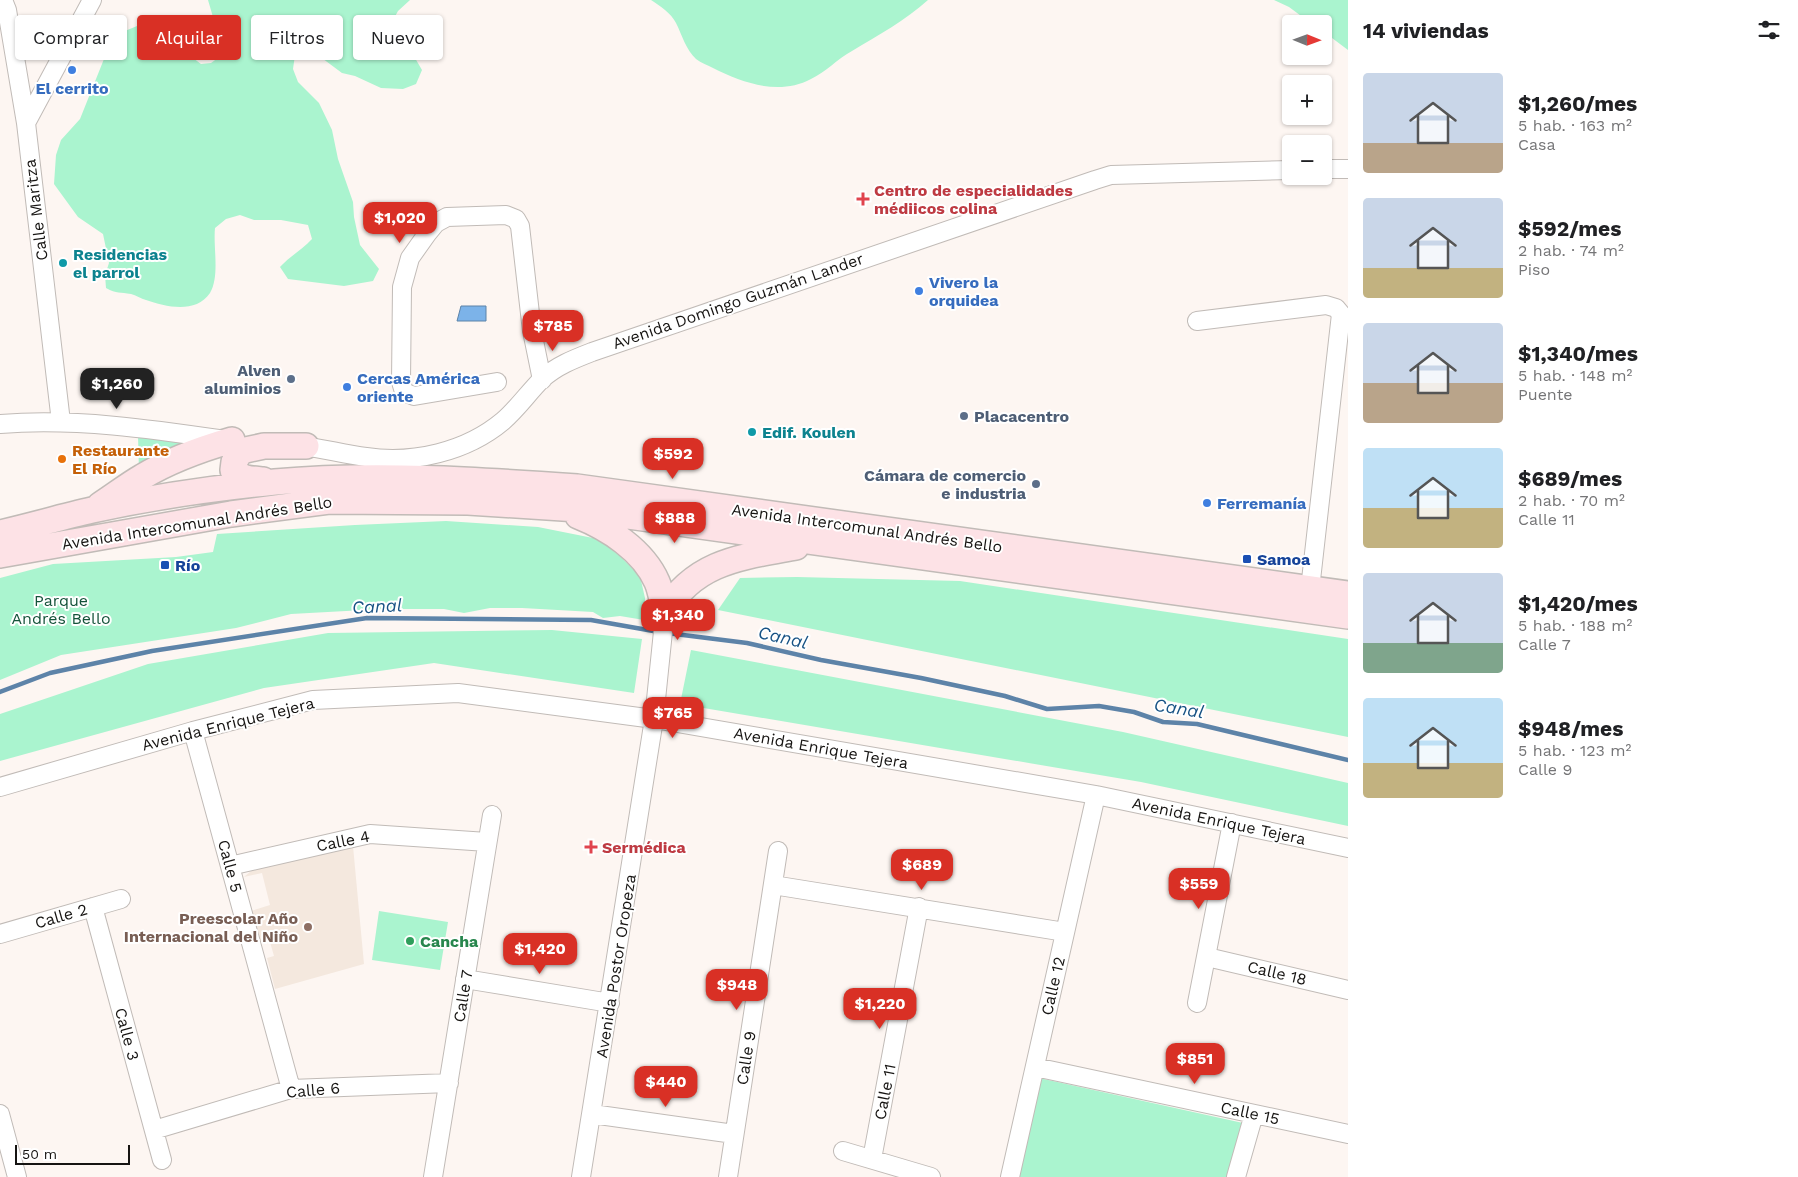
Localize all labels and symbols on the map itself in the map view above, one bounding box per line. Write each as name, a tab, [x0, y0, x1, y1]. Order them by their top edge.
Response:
north arrow	[1282, 15, 1332, 65]
marker: El cerrito	[66, 64, 78, 76]
place label: El cerrito	[35, 79, 109, 98]
street label: Calle Maritza	[20, 158, 52, 262]
place label: Centro de especialidades médiicos colina	[874, 181, 1073, 218]
marker: Centro de especialidades médiicos colina	[856, 192, 870, 206]
pin: $1,020	[359, 202, 441, 244]
place label: Residencias el parrol	[73, 245, 168, 282]
street label: Avenida Domingo Guzmán Lander	[610, 249, 866, 353]
marker: Residencias el parrol	[57, 257, 69, 269]
place label: Vivero la orquidea	[929, 273, 999, 310]
marker: Vivero la orquidea	[913, 285, 925, 297]
pin: $785	[523, 310, 583, 352]
place label: Alven aluminios	[204, 361, 281, 398]
pin: $1,260	[76, 368, 158, 410]
place label: Cercas América oriente	[357, 369, 481, 406]
marker: Alven aluminios	[285, 373, 297, 385]
marker: Cercas América oriente	[341, 381, 353, 393]
place label: Placacentro	[974, 407, 1070, 426]
marker: Placacentro	[958, 410, 970, 422]
place label: Edif. Koulen	[762, 423, 856, 442]
marker: Edif. Koulen	[746, 426, 758, 438]
pin: $592	[643, 438, 703, 480]
place label: Restaurante El Río	[72, 441, 169, 478]
marker: Restaurante El Río	[56, 453, 68, 465]
place label: Cámara de comercio e industria	[864, 466, 1027, 503]
marker: Cámara de comercio e industria	[1030, 478, 1042, 490]
street label: Avenida Intercomunal Andrés Bello	[61, 492, 333, 554]
place label: Ferremanía	[1217, 494, 1307, 513]
marker: Ferremanía	[1201, 497, 1213, 509]
street label: Avenida Intercomunal Andrés Bello	[730, 500, 1004, 556]
pin: $888	[645, 502, 705, 544]
place label: Samoa	[1257, 550, 1311, 569]
marker: Samoa	[1241, 553, 1253, 565]
place label: Río	[175, 556, 201, 575]
marker: Río	[159, 559, 171, 571]
park label: Parque Andrés Bello	[12, 591, 110, 628]
water label: Canal	[351, 594, 403, 618]
pin: $1,340	[637, 598, 719, 641]
water label: Canal	[756, 621, 810, 653]
street label: Avenida Enrique Tejera	[140, 693, 316, 755]
water label: Canal	[1152, 694, 1206, 722]
pin: $765	[643, 696, 703, 739]
street label: Avenida Enrique Tejera	[732, 723, 910, 773]
street label: Avenida Enrique Tejera	[1130, 793, 1308, 849]
street label: Calle 4	[315, 826, 372, 856]
street label: Calle 5	[214, 838, 246, 894]
place label: Sermédica	[602, 838, 687, 857]
marker: Sermédica	[584, 840, 598, 854]
pin: $689	[892, 848, 952, 891]
pin: $559	[1169, 868, 1229, 910]
street label: Avenida Postor Oropeza	[592, 873, 640, 1059]
street label: Calle 2	[33, 899, 89, 933]
place label: Preescolar Año Internacional del Niño	[124, 909, 298, 946]
marker: Preescolar Año Internacional del Niño	[302, 921, 314, 933]
place label: Cancha	[420, 932, 479, 951]
pin: $1,420	[499, 932, 581, 975]
marker: Cancha	[404, 935, 416, 947]
street label: Calle 12	[1037, 955, 1069, 1017]
street label: Calle 18	[1245, 957, 1309, 989]
street label: Calle 7	[449, 968, 477, 1024]
pin: $948	[707, 968, 767, 1011]
pin: $1,220	[839, 988, 921, 1030]
street label: Calle 3	[111, 1006, 143, 1062]
street label: Calle 9	[732, 1030, 760, 1086]
pin: $851	[1165, 1042, 1225, 1085]
street label: Calle 11	[870, 1062, 900, 1122]
pin: $440	[636, 1066, 696, 1108]
street label: Calle 6	[285, 1078, 341, 1102]
street label: Calle 15	[1219, 1097, 1281, 1129]
scale bar	[15, 1142, 130, 1165]

